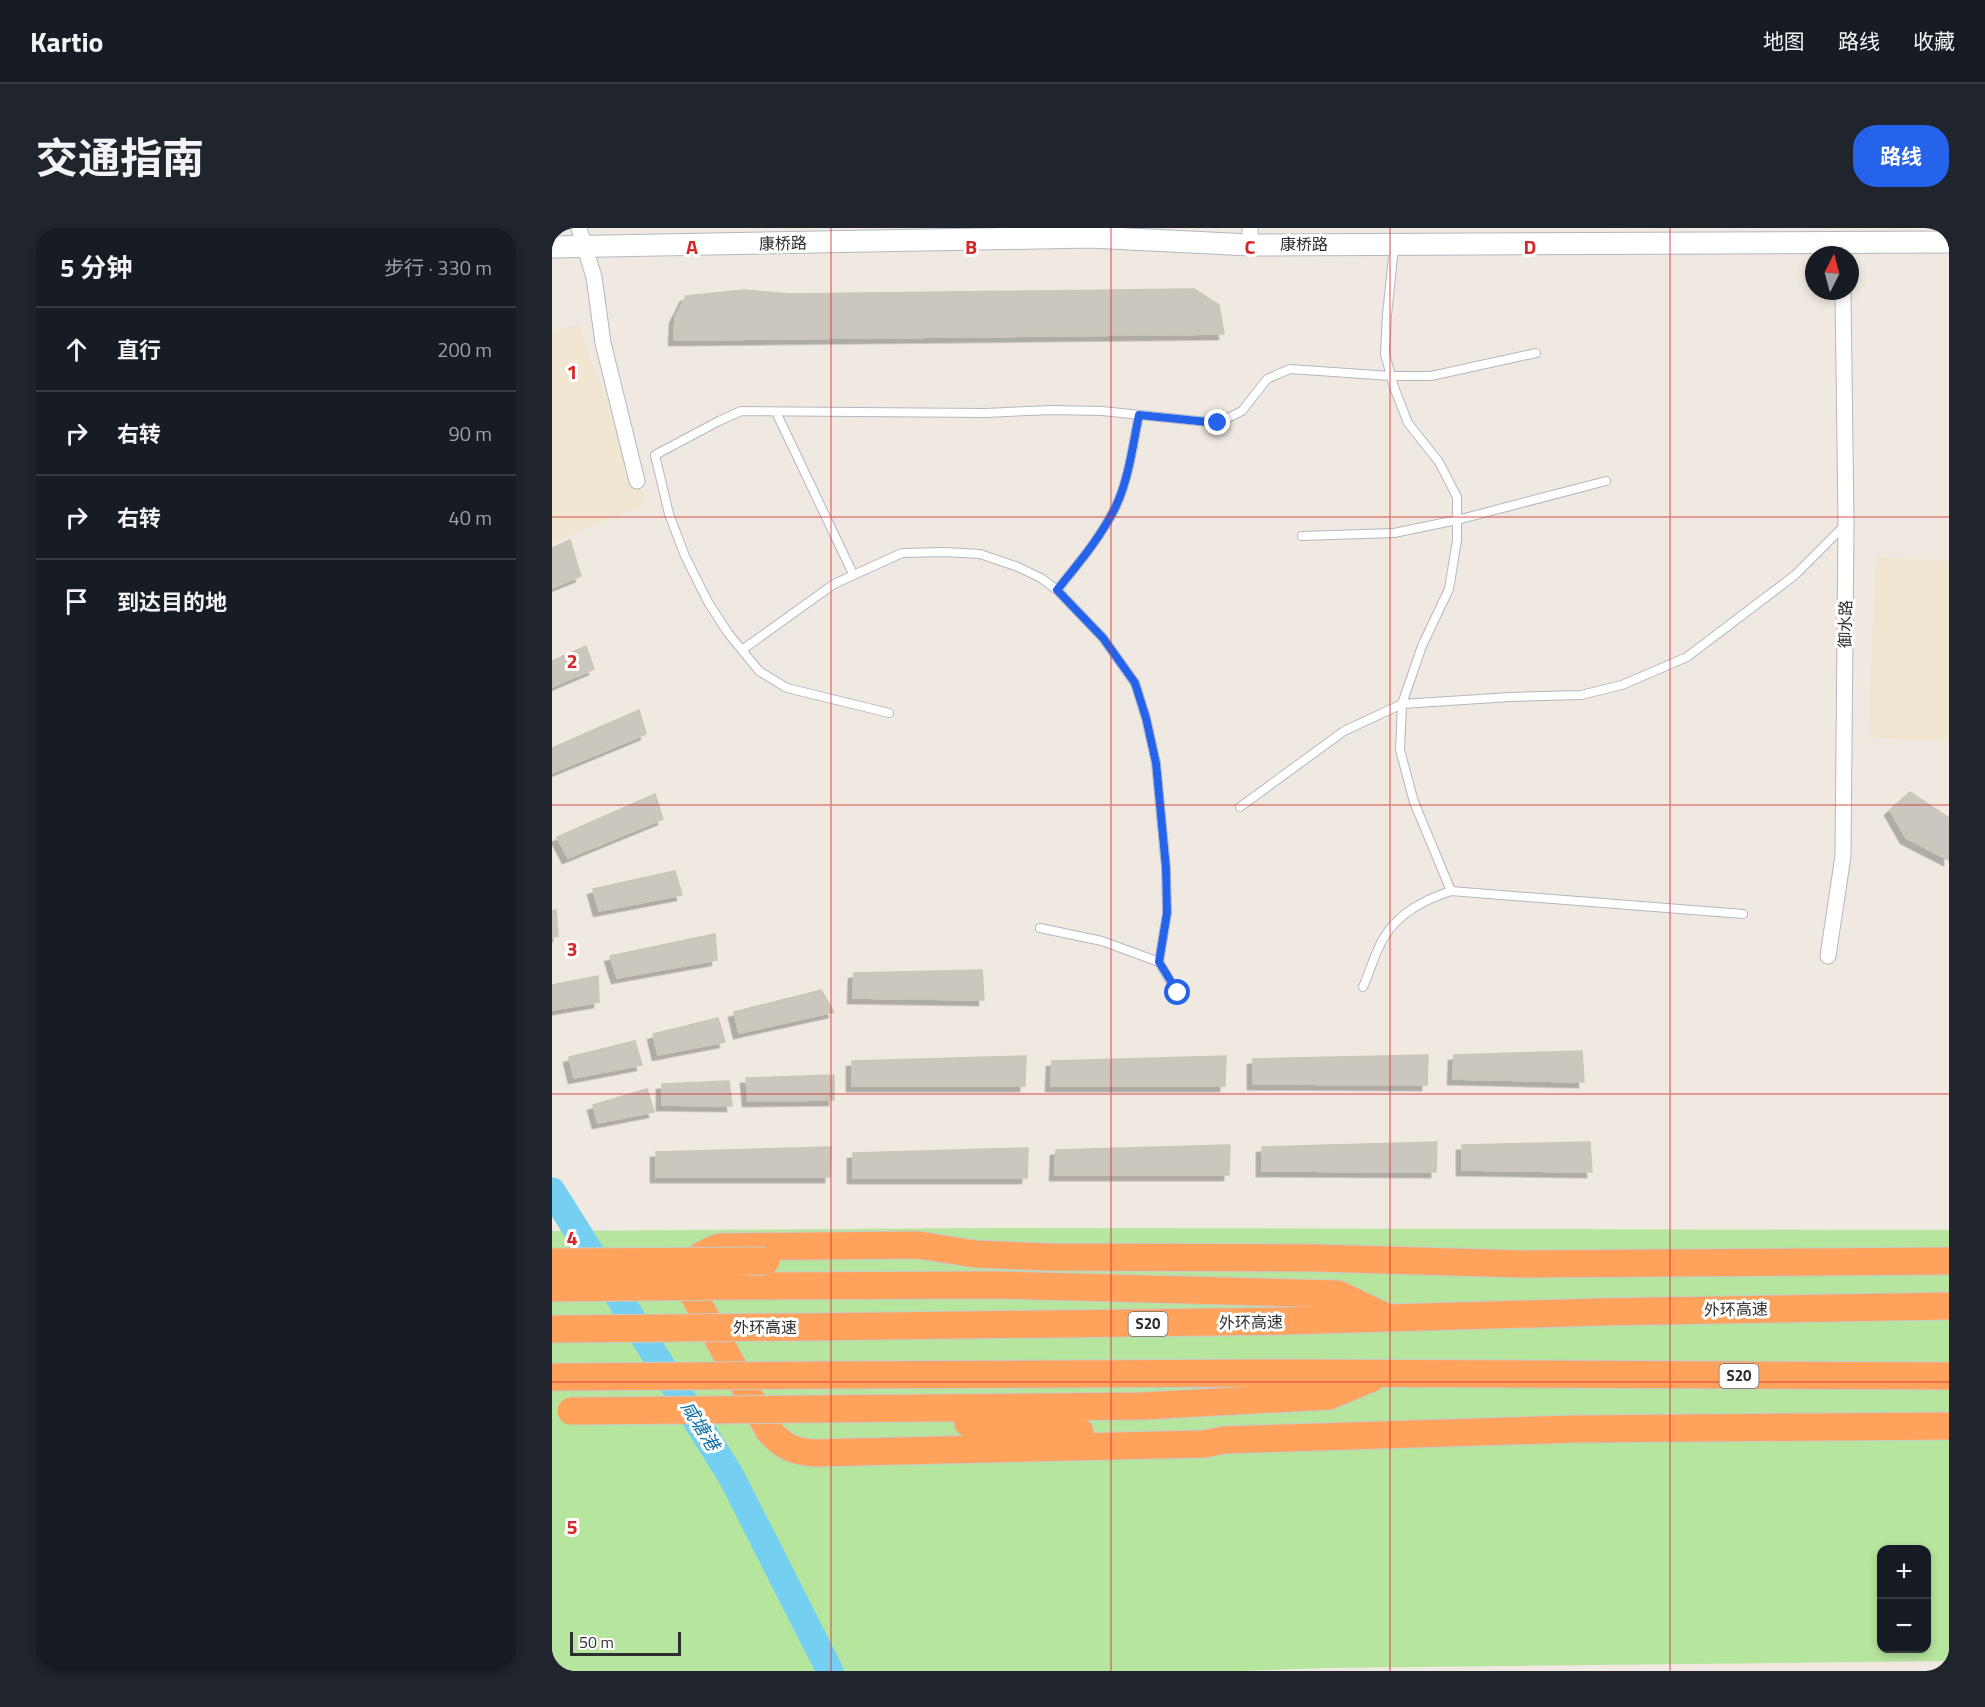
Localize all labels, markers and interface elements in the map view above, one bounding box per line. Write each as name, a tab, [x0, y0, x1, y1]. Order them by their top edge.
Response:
text: Kartio	[30, 20, 104, 63]
text: 地图	[1763, 25, 1805, 57]
text: 路线	[1838, 25, 1880, 57]
text: 收藏	[1913, 25, 1955, 57]
text: 交通指南	[36, 125, 204, 189]
button: 路线	[1853, 125, 1949, 187]
text: A	[686, 231, 698, 262]
street label: 康桥路	[759, 231, 807, 255]
text: B	[965, 231, 977, 262]
text: C	[1245, 231, 1256, 262]
text: D	[1524, 231, 1536, 262]
street label: 康桥路	[1280, 232, 1328, 256]
north arrow	[1805, 246, 1859, 300]
text: 5 分钟	[60, 248, 132, 287]
text: 步行 · 330 m	[384, 252, 492, 283]
icon: ahead	[60, 333, 93, 366]
text: 直行	[117, 333, 161, 367]
text: 200 m	[437, 334, 492, 365]
text: 1	[566, 356, 578, 387]
route end	[1204, 409, 1230, 435]
icon: right	[60, 417, 93, 450]
text: 右转	[117, 417, 161, 451]
text: 90 m	[448, 418, 492, 449]
icon: right	[60, 501, 93, 534]
text: 右转	[117, 501, 161, 535]
text: 40 m	[448, 502, 492, 533]
icon: arrive	[60, 585, 93, 618]
text: 到达目的地	[117, 585, 227, 619]
street label: 御水路	[1833, 600, 1857, 648]
text: 2	[566, 645, 578, 676]
text: 3	[566, 933, 578, 964]
route start	[1164, 979, 1190, 1005]
text: 4	[566, 1222, 578, 1253]
street label: 外环高速	[1704, 1296, 1768, 1322]
street label: 外环高速	[1219, 1309, 1283, 1335]
road number: S20	[1128, 1312, 1168, 1336]
street label: 外环高速	[733, 1315, 797, 1339]
road number: S20	[1720, 1364, 1758, 1388]
water label: 咸塘港	[675, 1396, 728, 1458]
text: 5	[566, 1511, 578, 1542]
map controls	[1877, 1545, 1931, 1653]
button: +	[1877, 1545, 1931, 1599]
button: −	[1877, 1599, 1931, 1653]
scale bar	[570, 1629, 681, 1656]
text: 50 m	[579, 1630, 614, 1654]

